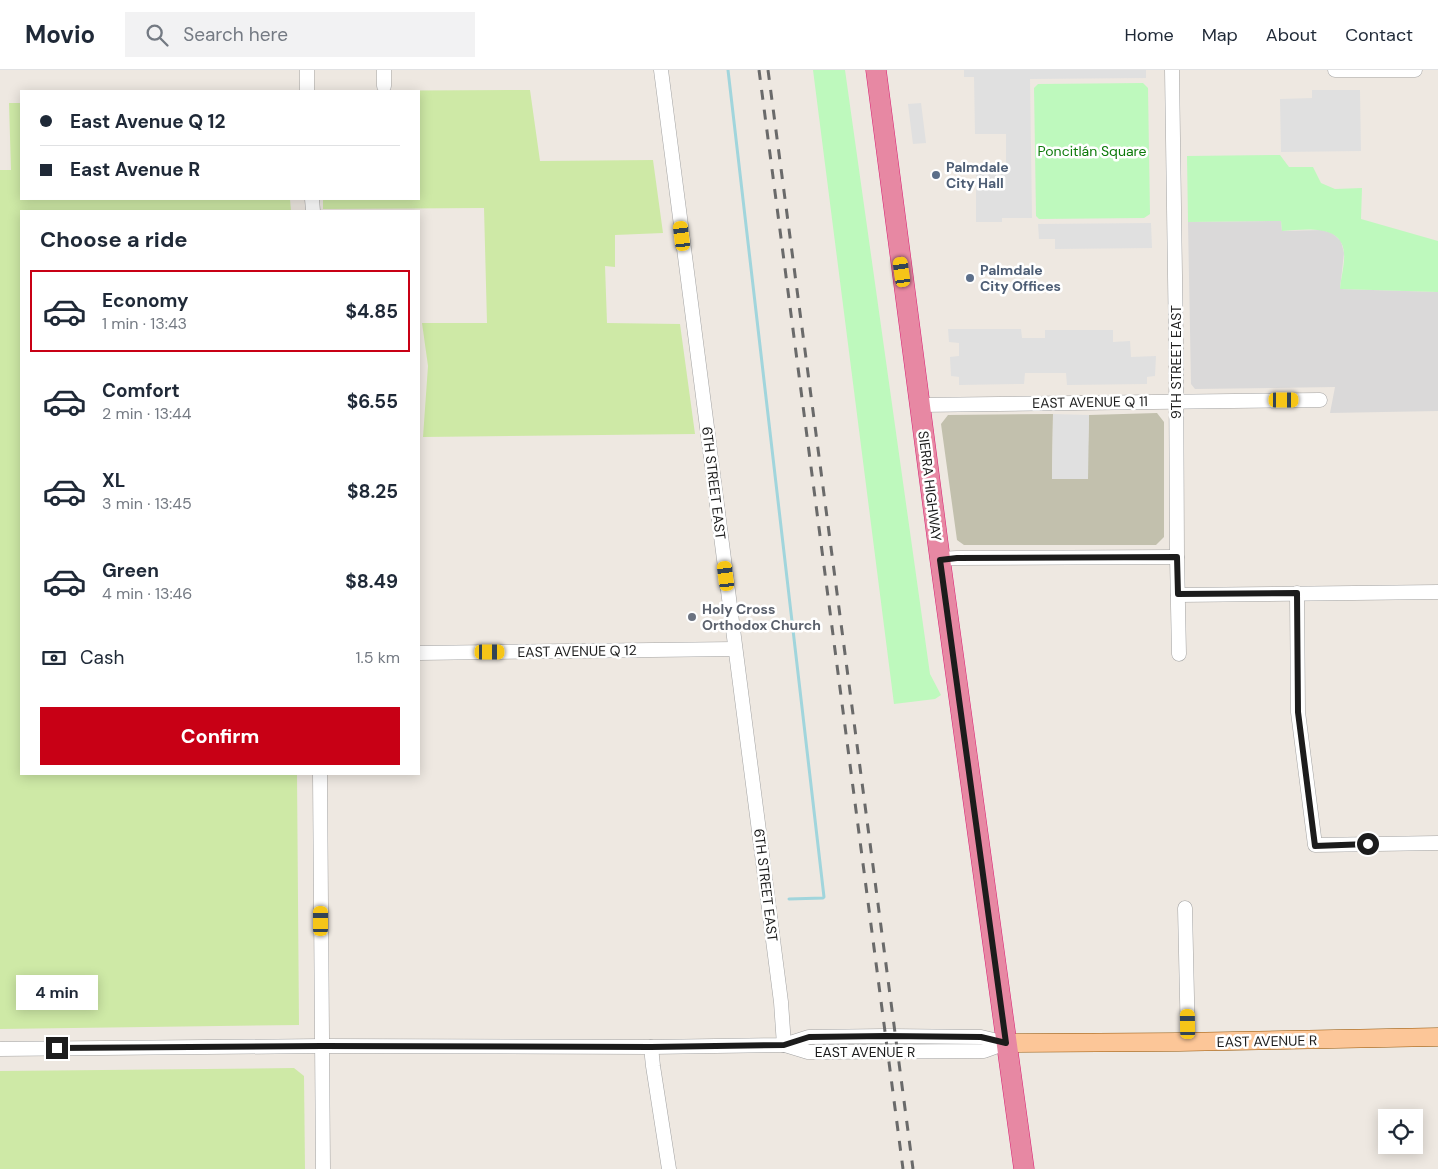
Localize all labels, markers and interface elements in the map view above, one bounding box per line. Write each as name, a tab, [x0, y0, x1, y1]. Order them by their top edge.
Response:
search box	[125, 12, 475, 57]
text: Movio	[25, 19, 95, 50]
icon: search	[143, 21, 171, 49]
text: Search here	[183, 22, 288, 47]
text: Home	[1124, 23, 1174, 47]
text: Map	[1202, 23, 1238, 47]
text: About	[1266, 23, 1317, 47]
text: Contact	[1345, 23, 1413, 47]
text: East Avenue Q 12	[70, 109, 225, 134]
park label: Poncitlán Square	[1038, 142, 1146, 160]
text: East Avenue R	[70, 157, 200, 182]
place label: Palmdale City Hall	[946, 158, 1009, 192]
marker: Palmdale City Hall	[930, 169, 942, 181]
car	[672, 220, 691, 252]
text: Choose a ride	[40, 225, 188, 254]
car	[892, 256, 911, 288]
place label: Palmdale City Offices	[980, 261, 1061, 295]
marker: Palmdale City Offices	[964, 272, 976, 284]
text: Economy	[102, 288, 189, 313]
icon: car	[42, 289, 87, 334]
text: $4.85	[346, 299, 398, 324]
street label: 9TH STREET EAST	[1167, 305, 1185, 419]
text: 1 min · 13:43	[102, 313, 187, 334]
text: Comfort	[102, 378, 180, 403]
icon: car	[42, 379, 87, 424]
text: $6.55	[347, 389, 398, 414]
street label: EAST AVENUE Q 11	[1032, 392, 1148, 412]
car	[1269, 393, 1299, 408]
text: 2 min · 13:44	[102, 403, 192, 424]
street label: 6TH STREET EAST	[698, 425, 730, 541]
street label: SIERRA HIGHWAY	[914, 430, 946, 542]
text: XL	[102, 468, 125, 493]
icon: car	[42, 469, 87, 514]
text: $8.25	[347, 479, 398, 504]
text: 3 min · 13:45	[102, 493, 192, 514]
text: Green	[102, 558, 159, 583]
icon: car	[42, 559, 87, 604]
car	[716, 560, 735, 592]
text: $8.49	[345, 569, 398, 594]
text: 4 min · 13:46	[102, 583, 192, 604]
place label: Holy Cross Orthodox Church	[702, 600, 821, 634]
marker: Holy Cross Orthodox Church	[686, 611, 698, 623]
street label: EAST AVENUE Q 12	[517, 641, 637, 661]
icon: cash	[40, 644, 68, 672]
text: Cash	[80, 645, 124, 670]
car	[475, 645, 505, 660]
text: 1.5 km	[356, 647, 400, 668]
button: Confirm	[40, 707, 400, 765]
street label: 6TH STREET EAST	[750, 827, 782, 943]
route start	[1357, 833, 1379, 855]
car	[313, 906, 328, 936]
callout: 4 min	[16, 976, 98, 1010]
text: 4 min	[35, 982, 79, 1003]
car	[1180, 1009, 1195, 1039]
street label: EAST AVENUE R	[1217, 1031, 1317, 1051]
route end	[46, 1037, 68, 1059]
street label: EAST AVENUE R	[815, 1043, 915, 1061]
map controls	[1378, 1109, 1423, 1154]
button: locate	[1378, 1109, 1423, 1154]

